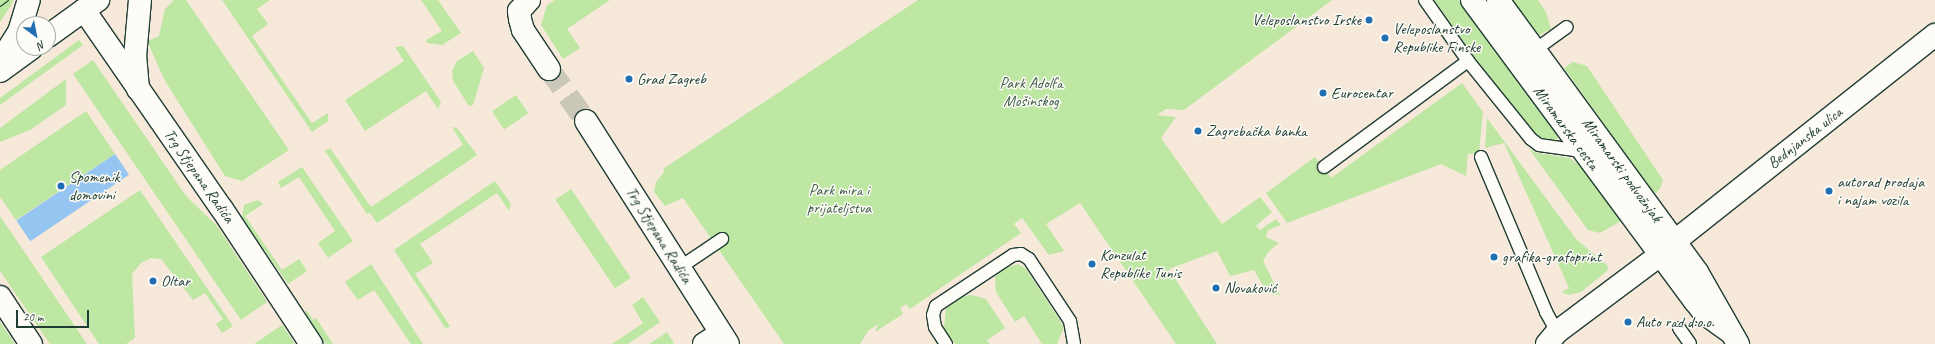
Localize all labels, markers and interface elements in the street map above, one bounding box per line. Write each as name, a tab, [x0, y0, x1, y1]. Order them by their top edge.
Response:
place label: Veleposlanstvo Irske	[1252, 10, 1361, 30]
marker: Veleposlanstvo Irske	[1364, 15, 1374, 25]
north arrow	[16, 16, 56, 56]
place label: Veleposlanstvo Republike Finske	[1393, 19, 1480, 57]
marker: Veleposlanstvo Republike Finske	[1380, 33, 1390, 43]
text: N	[35, 38, 48, 53]
place label: Grad Zagreb	[637, 69, 706, 89]
park label: Park Adolfa Mošinskog	[1000, 73, 1062, 111]
marker: Grad Zagreb	[624, 74, 634, 84]
street label: Miramarska cesta	[1529, 82, 1603, 174]
place label: Eurocentar	[1331, 83, 1393, 103]
marker: Eurocentar	[1318, 88, 1328, 98]
street label: Bednjanska ulica	[1764, 103, 1846, 173]
street label: Miramarski podvožnjak	[1578, 114, 1666, 226]
place label: Zagrebačka banka	[1206, 121, 1307, 141]
street label: Trg Stjepana Radića	[159, 125, 239, 227]
marker: Zagrebačka banka	[1193, 126, 1203, 136]
place label: Spomenik domovini	[69, 167, 119, 205]
place label: autorad prodaja i najam vozila	[1837, 172, 1924, 210]
park label: Park mira i prijateljstva	[807, 180, 871, 218]
marker: Spomenik domovini	[56, 181, 66, 191]
street label: Trg Stjepana Radića	[622, 183, 696, 287]
marker: autorad prodaja i najam vozila	[1824, 186, 1834, 196]
place label: Konzulat Republike Tunis	[1100, 245, 1181, 283]
place label: grafika-grafoprint	[1502, 247, 1601, 267]
marker: grafika-grafoprint	[1489, 252, 1499, 262]
marker: Konzulat Republike Tunis	[1087, 259, 1097, 269]
place label: Oltar	[161, 271, 190, 291]
marker: Oltar	[148, 276, 158, 286]
place label: Novaković	[1224, 278, 1276, 298]
marker: Novaković	[1211, 283, 1221, 293]
scale bar	[18, 302, 91, 328]
text: 20 m	[23, 309, 43, 325]
place label: Auto rad d.o.o.	[1636, 312, 1715, 332]
marker: Auto rad d.o.o.	[1623, 317, 1633, 327]

